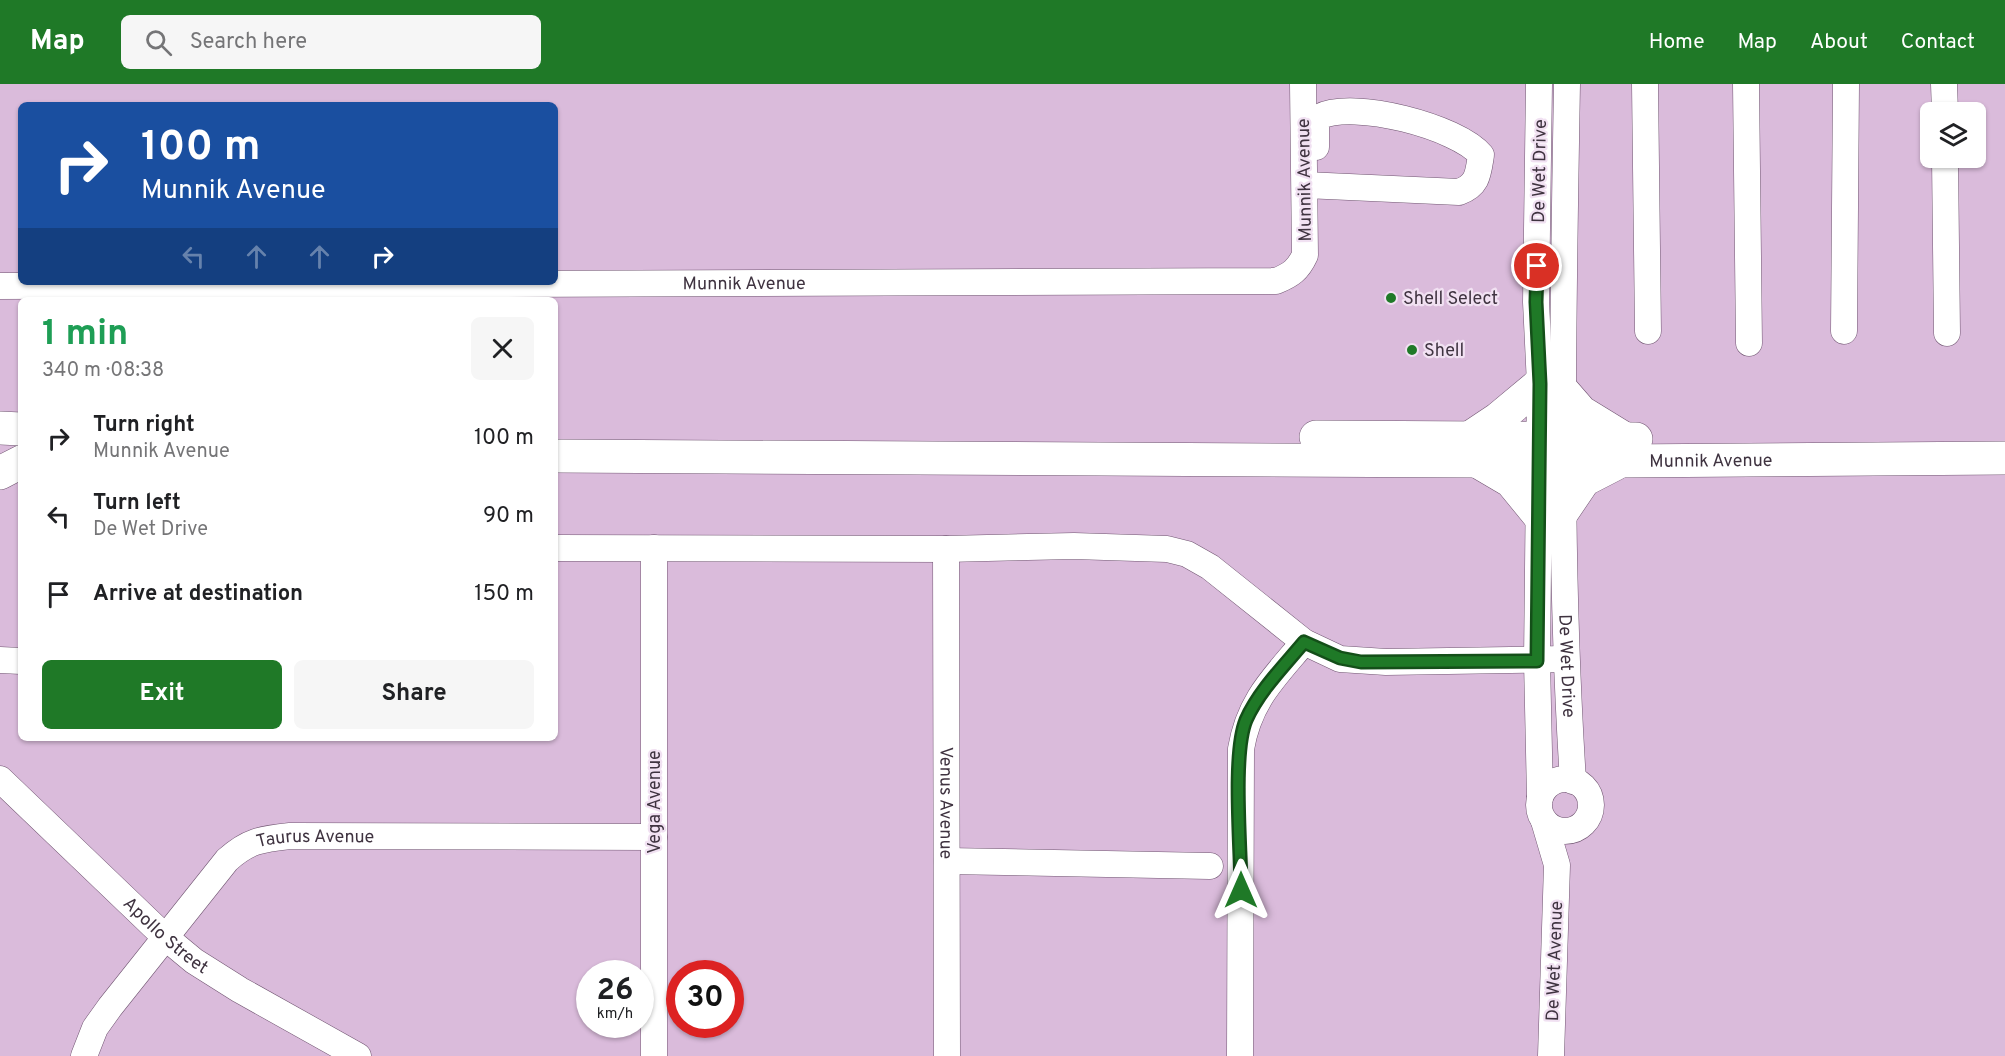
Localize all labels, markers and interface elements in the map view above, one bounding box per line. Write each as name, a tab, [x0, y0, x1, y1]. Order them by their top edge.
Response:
search box	[121, 15, 541, 69]
text: Map	[30, 24, 85, 60]
icon: search	[142, 26, 175, 59]
text: Search here	[190, 29, 307, 56]
text: Home	[1649, 29, 1705, 56]
text: Map	[1738, 29, 1777, 56]
text: About	[1810, 29, 1868, 56]
text: Contact	[1901, 29, 1975, 56]
map controls	[1920, 102, 1986, 168]
button: layers	[1920, 102, 1986, 168]
street label: Munnik Avenue	[1293, 118, 1318, 242]
street label: De Wet Drive	[1528, 119, 1553, 223]
text: 100 m	[141, 122, 260, 175]
icon: right	[42, 126, 120, 204]
text: Munnik Avenue	[141, 174, 326, 208]
icon: left	[177, 240, 210, 273]
icon: ahead	[240, 240, 273, 273]
icon: ahead	[303, 240, 336, 273]
icon: right	[366, 240, 399, 273]
pin	[1511, 240, 1562, 291]
icon: arrive	[1520, 249, 1553, 282]
street label: Munnik Avenue	[682, 273, 806, 296]
place label: Shell Select	[1403, 288, 1498, 311]
marker: Shell Select	[1384, 291, 1398, 305]
text: 1 min	[42, 312, 128, 358]
button: close	[471, 317, 534, 380]
place label: Shell	[1424, 340, 1464, 363]
marker: Shell	[1405, 343, 1419, 357]
text: 340 m · 08:38	[42, 358, 164, 384]
text: Turn right	[93, 412, 195, 439]
icon: right	[42, 422, 75, 455]
text: 100 m	[474, 425, 534, 452]
text: Munnik Avenue	[93, 439, 230, 465]
street label: Munnik Avenue	[1649, 450, 1773, 474]
text: Turn left	[93, 490, 181, 517]
icon: left	[42, 500, 75, 533]
text: 90 m	[483, 503, 534, 530]
text: De Wet Drive	[93, 517, 208, 543]
icon: arrive	[42, 578, 75, 611]
text: Arrive at destination	[93, 581, 303, 608]
text: 150 m	[474, 581, 534, 608]
street label: De Wet Drive	[1552, 614, 1579, 718]
button: Exit	[42, 660, 282, 729]
button: Share	[294, 660, 534, 729]
street label: Venus Avenue	[933, 747, 957, 859]
street label: Vega Avenue	[644, 750, 667, 854]
street label: Taurus Avenue	[254, 826, 374, 854]
position arrow	[1209, 858, 1273, 922]
street label: Apollo Street	[117, 893, 212, 980]
street label: De Wet Avenue	[1542, 900, 1569, 1022]
speed limit sign: 30	[666, 960, 744, 1038]
text: 26	[597, 973, 633, 1010]
text: km/h	[597, 1005, 633, 1024]

